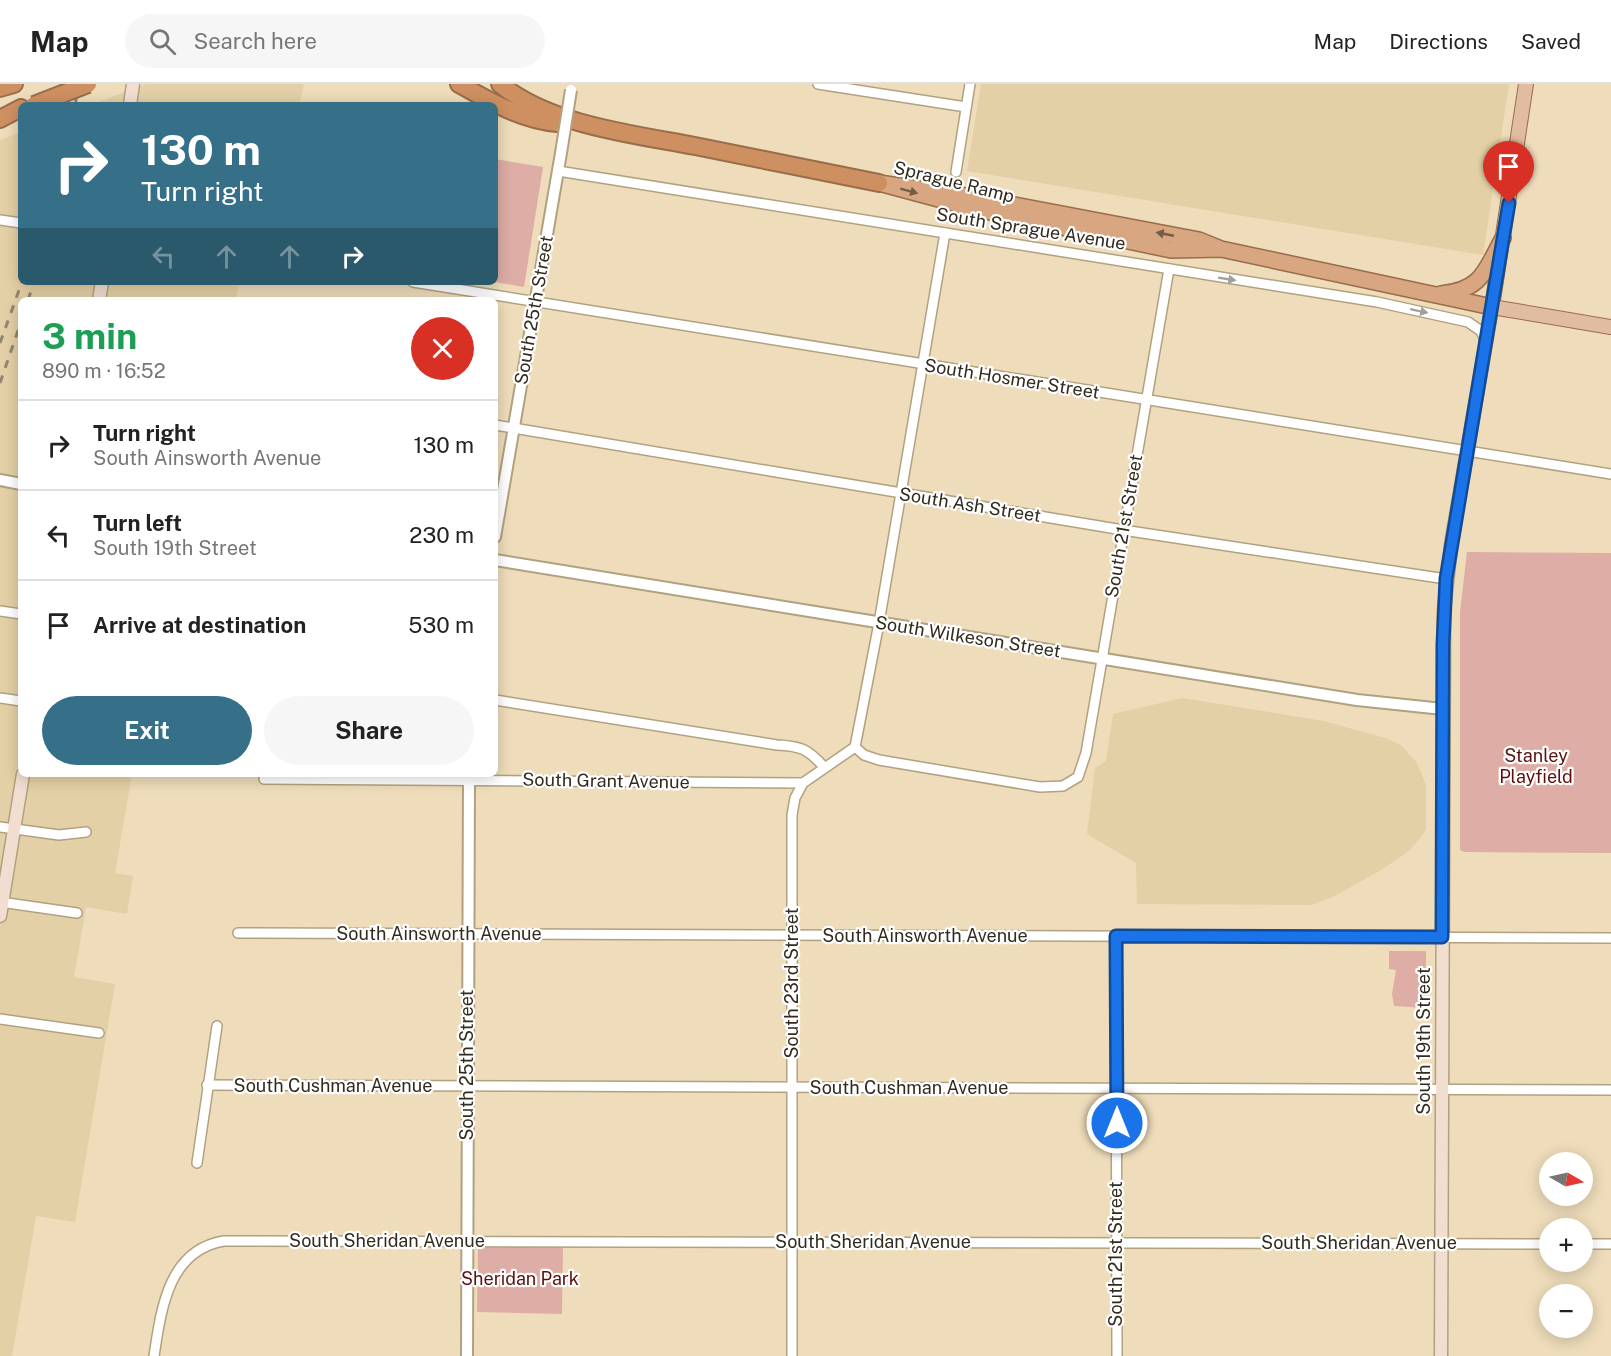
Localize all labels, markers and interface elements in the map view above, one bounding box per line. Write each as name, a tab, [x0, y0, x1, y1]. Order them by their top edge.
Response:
search box	[125, 14, 545, 68]
text: Map	[30, 25, 89, 58]
icon: search	[146, 25, 179, 58]
text: Search here	[194, 28, 317, 54]
text: Map	[1314, 29, 1356, 54]
text: Directions	[1389, 29, 1488, 54]
text: Saved	[1521, 29, 1581, 54]
text: 130 m	[141, 125, 261, 174]
icon: right	[42, 126, 120, 204]
pin	[1483, 141, 1534, 203]
icon: arrive	[1492, 150, 1525, 183]
street label: Sprague Ramp	[892, 156, 1017, 207]
text: Turn right	[141, 175, 264, 207]
one-way arrow	[900, 187, 918, 196]
street label: South Sprague Avenue	[935, 203, 1127, 254]
one-way arrow	[1155, 229, 1174, 238]
street label: South 25th Street	[510, 234, 557, 386]
icon: left	[147, 240, 180, 273]
icon: ahead	[210, 240, 243, 273]
icon: ahead	[273, 240, 306, 273]
icon: right	[336, 240, 369, 273]
one-way arrow	[1217, 274, 1236, 283]
one-way arrow	[1409, 307, 1428, 317]
text: 3 min	[42, 315, 137, 357]
button: close	[411, 317, 474, 380]
street label: South Hosmer Street	[923, 354, 1101, 403]
text: 890 m · 16:52	[42, 359, 166, 383]
text: Turn right	[93, 420, 196, 446]
icon: right	[42, 429, 75, 462]
text: 130 m	[413, 432, 474, 458]
text: South Ainsworth Avenue	[93, 446, 321, 470]
street label: South 21st Street	[1101, 453, 1146, 599]
street label: South Ash Street	[898, 483, 1043, 526]
text: Turn left	[93, 510, 182, 536]
icon: left	[42, 519, 75, 552]
text: 230 m	[409, 522, 474, 548]
text: South 19th Street	[93, 536, 257, 560]
icon: arrive	[42, 609, 75, 642]
street label: South Wilkeson Street	[874, 611, 1062, 662]
text: Arrive at destination	[93, 612, 306, 638]
text: 530 m	[408, 612, 474, 638]
button: Exit	[42, 696, 252, 765]
button: Share	[264, 696, 474, 765]
park label: Stanley Playfield	[1499, 745, 1573, 787]
street label: South Grant Avenue	[522, 769, 690, 792]
street label: South 23rd Street	[781, 907, 802, 1059]
street label: South Ainsworth Avenue	[336, 923, 542, 944]
street label: South Ainsworth Avenue	[822, 925, 1028, 946]
street label: South 19th Street	[1413, 967, 1434, 1115]
street label: South 25th Street	[456, 990, 477, 1141]
street label: South Cushman Avenue	[234, 1075, 432, 1096]
street label: South Cushman Avenue	[810, 1077, 1008, 1098]
position arrow	[1085, 1091, 1149, 1155]
north arrow	[1539, 1152, 1593, 1206]
map controls	[1539, 1152, 1593, 1338]
street label: South 21st Street	[1105, 1181, 1126, 1327]
button: +	[1539, 1218, 1593, 1272]
street label: South Sheridan Avenue	[289, 1230, 485, 1251]
street label: South Sheridan Avenue	[775, 1231, 971, 1252]
street label: South Sheridan Avenue	[1261, 1232, 1457, 1253]
park label: Sheridan Park	[461, 1268, 579, 1289]
button: −	[1539, 1284, 1593, 1338]

